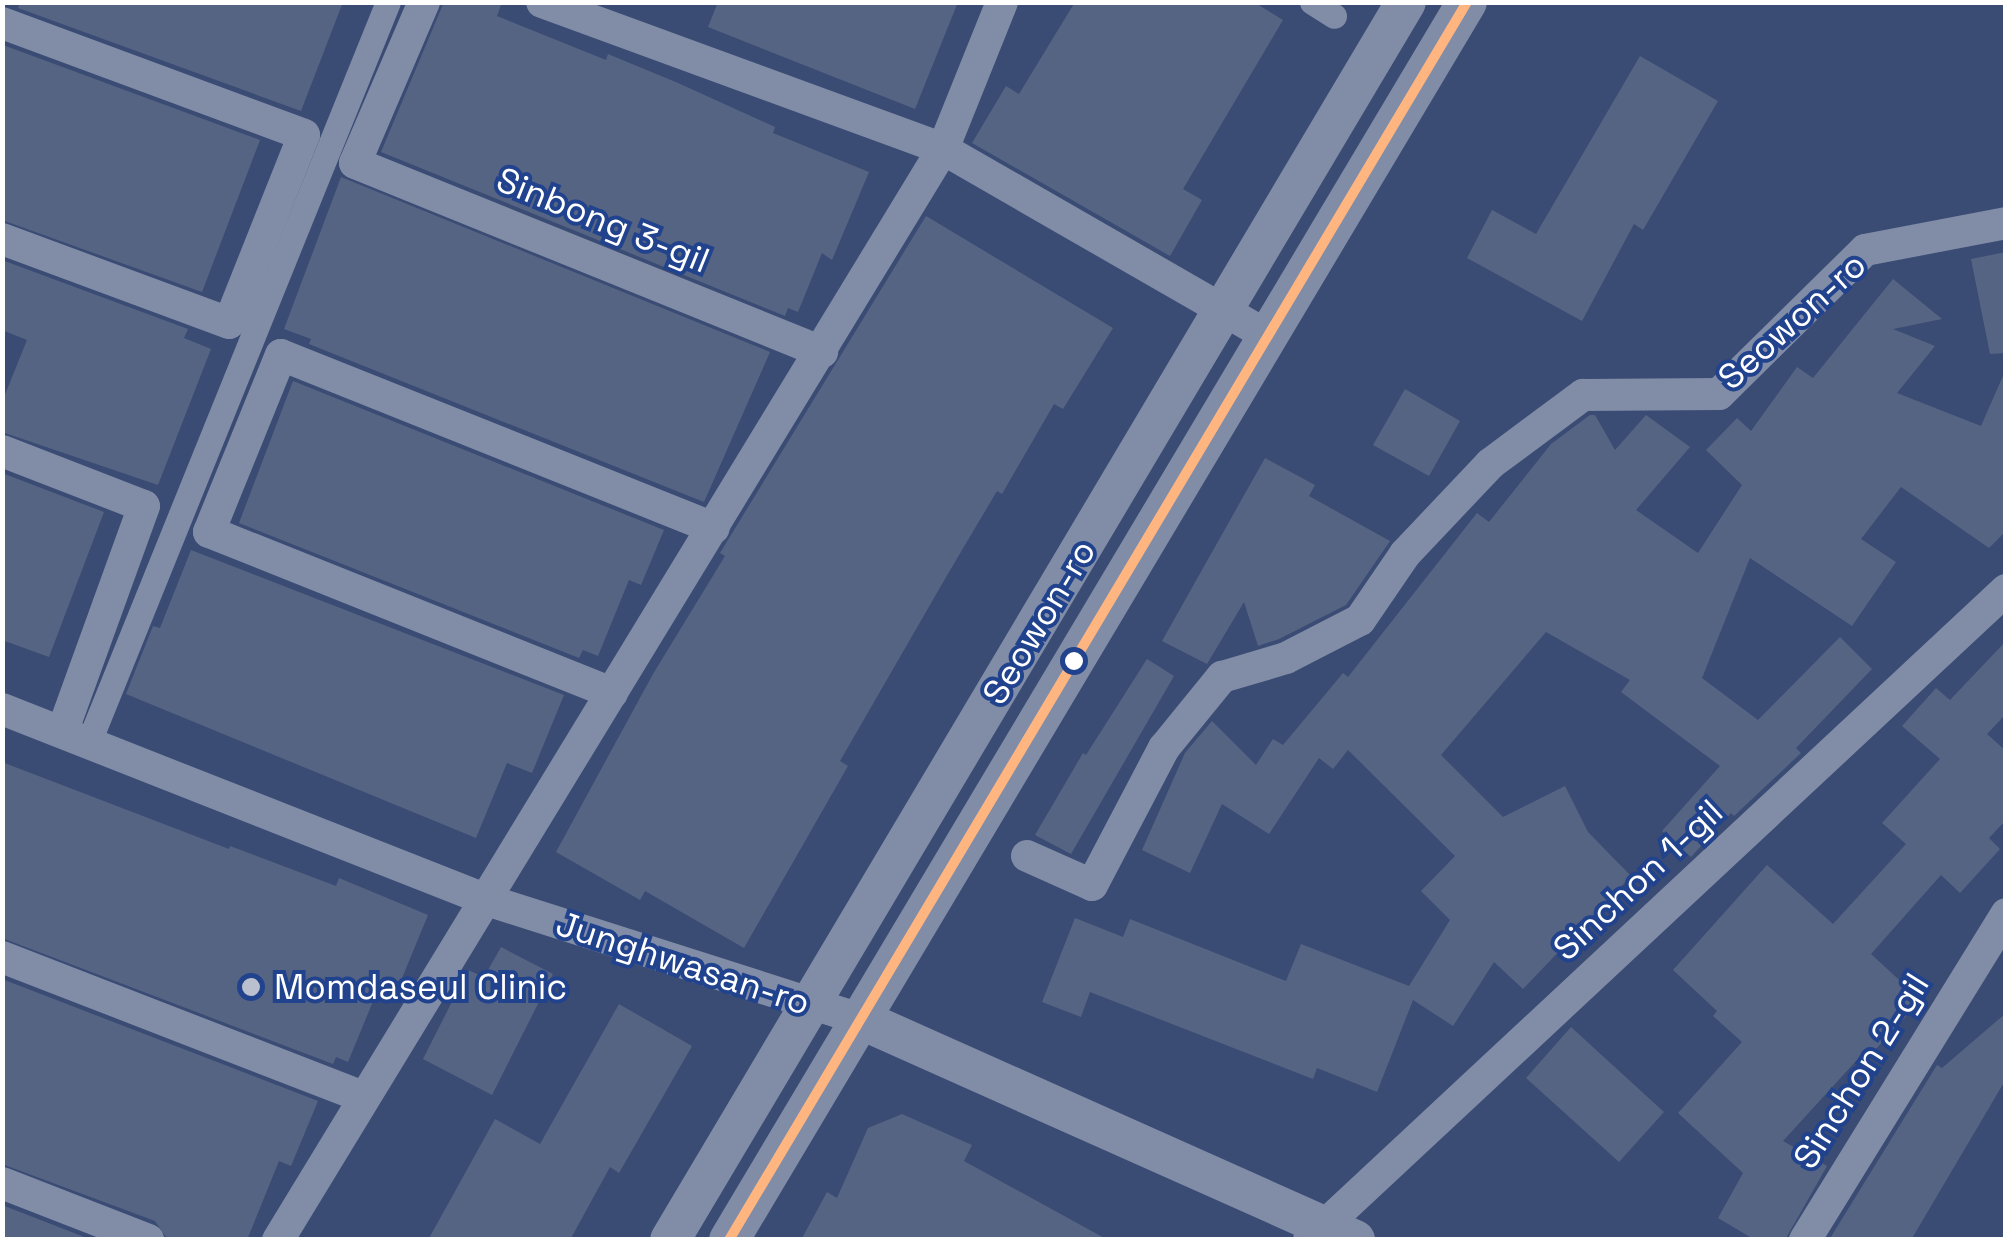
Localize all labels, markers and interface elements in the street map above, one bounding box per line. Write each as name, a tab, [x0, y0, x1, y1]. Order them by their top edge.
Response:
street label: Sinbong 3-gil	[491, 158, 715, 282]
street label: Seowon-ro	[1709, 244, 1875, 398]
street label: Seowon-ro	[974, 532, 1104, 712]
unlabelled marker	[1064, 651, 1084, 671]
street label: Sinchon 1-gil	[1545, 791, 1731, 969]
street label: Junghwasan-ro	[551, 902, 815, 1024]
place label: Momdaseul Clinic	[274, 966, 567, 1008]
street label: Sinchon 2-gil	[1784, 966, 1938, 1176]
marker: Momdaseul Clinic	[238, 974, 264, 1000]

